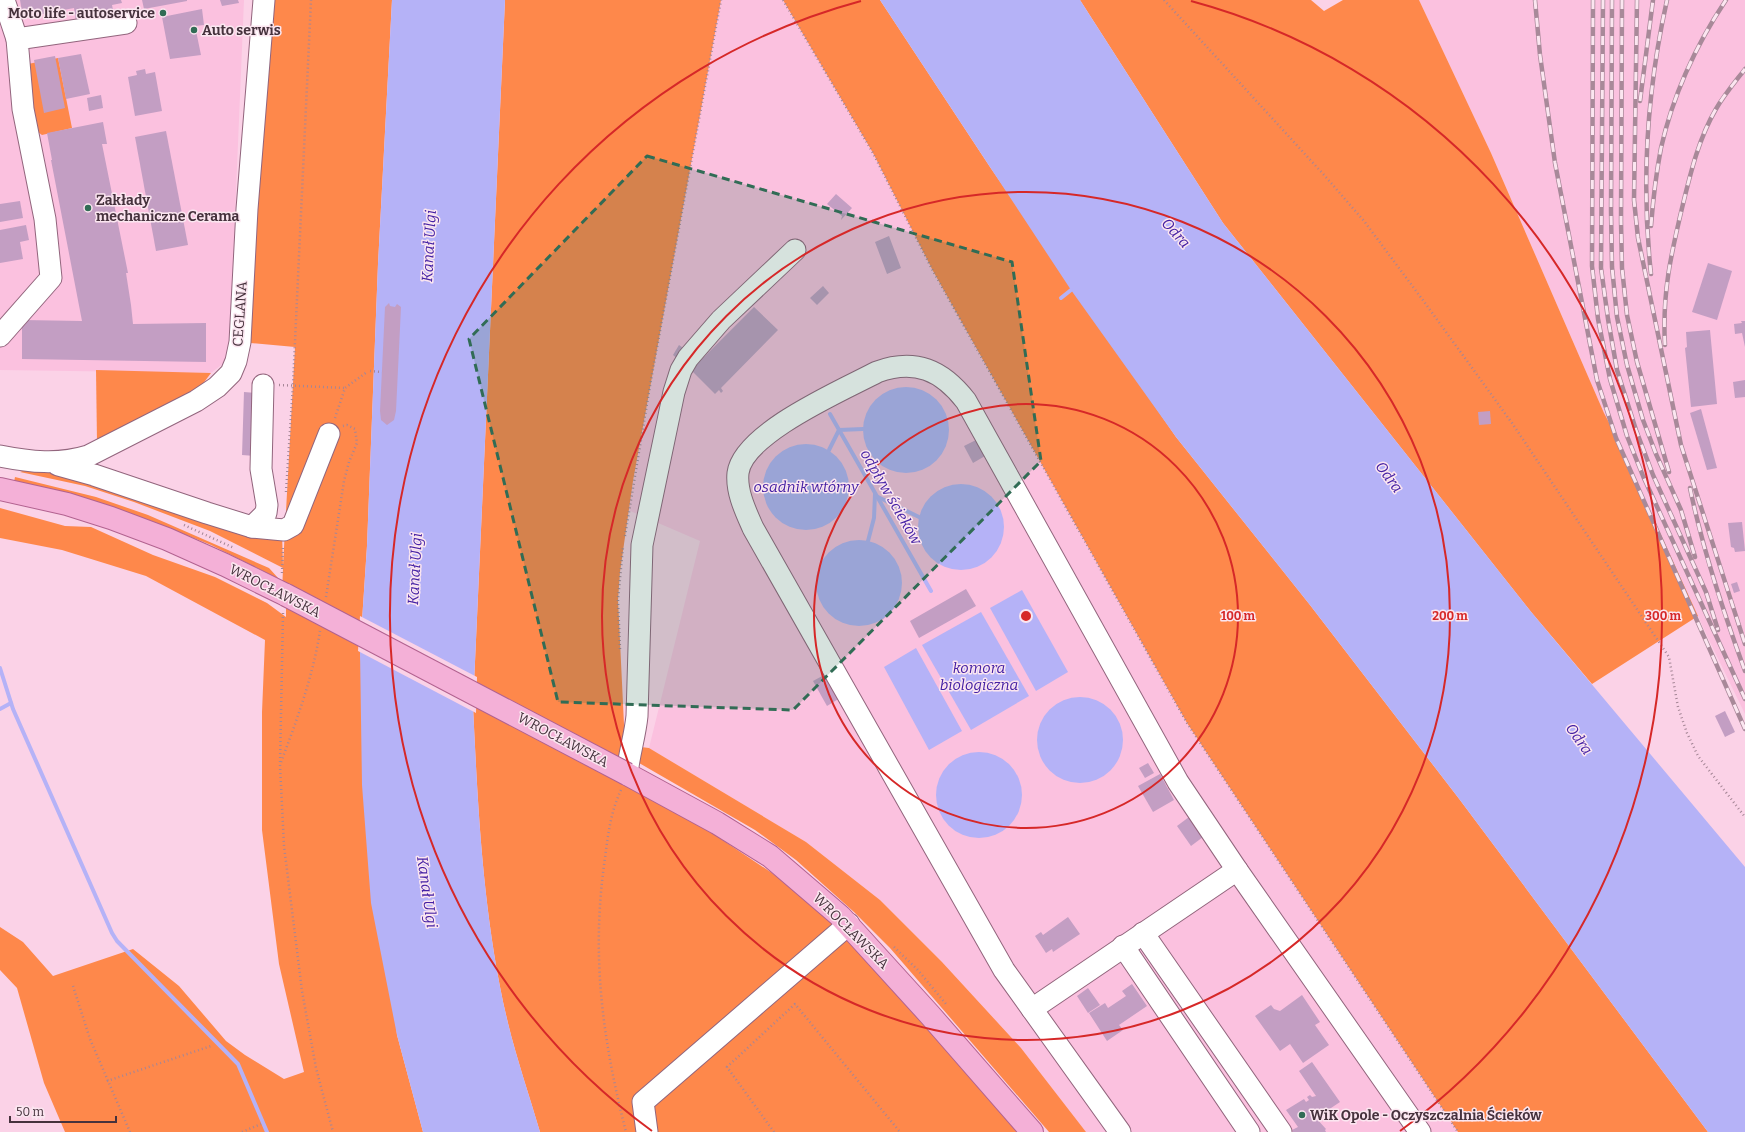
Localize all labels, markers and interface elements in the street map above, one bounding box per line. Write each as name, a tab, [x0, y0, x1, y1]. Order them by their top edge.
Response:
place label: Moto life - autoservice	[8, 5, 155, 22]
marker: Moto life - autoservice	[158, 8, 168, 18]
place label: Auto serwis	[202, 22, 281, 39]
marker: Auto serwis	[189, 25, 199, 35]
place label: Zakłady mechaniczne Cerama	[96, 192, 239, 225]
marker: Zakłady mechaniczne Cerama	[83, 203, 93, 213]
water label: Kanał Ulgi	[418, 210, 440, 282]
water label: Odra	[1158, 214, 1194, 252]
street label: CEGLANA	[229, 281, 251, 347]
water label: odpływ ścieków	[856, 446, 926, 549]
water label: Odra	[1372, 458, 1406, 496]
water label: osadnik wtórny	[753, 478, 860, 496]
water label: Kanał Ulgi	[404, 533, 426, 605]
street label: WROCŁAWSKA	[226, 561, 324, 621]
centre of rings	[1019, 609, 1033, 623]
text: 100 m	[1221, 609, 1256, 623]
text: 200 m	[1432, 609, 1468, 623]
text: 300 m	[1645, 609, 1681, 623]
water label: komora biologiczna	[940, 659, 1018, 694]
street label: WROCŁAWSKA	[515, 709, 611, 771]
water label: Odra	[1562, 720, 1596, 758]
water label: Kanał Ulgi	[413, 855, 441, 929]
street label: WROCŁAWSKA	[810, 890, 893, 973]
scale bar	[10, 1098, 116, 1124]
text: 50 m	[16, 1105, 45, 1119]
place label: WiK Opole - Oczyszczalnia Ścieków	[1310, 1106, 1542, 1124]
marker: WiK Opole - Oczyszczalnia Ścieków	[1297, 1110, 1307, 1120]

